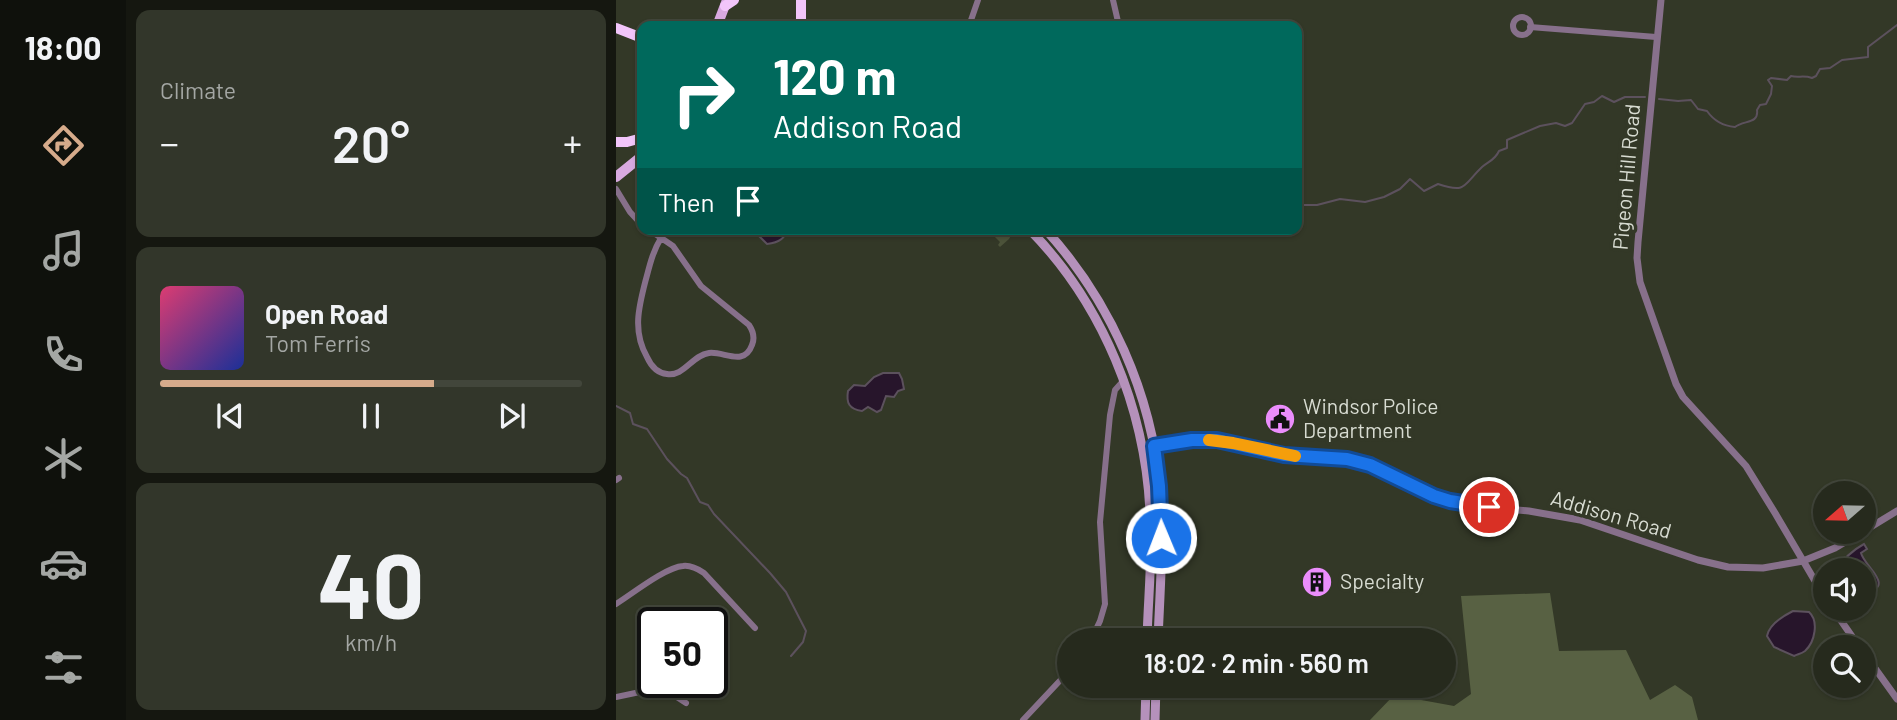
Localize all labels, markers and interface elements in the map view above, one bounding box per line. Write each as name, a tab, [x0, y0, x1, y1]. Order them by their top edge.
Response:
text: 18:00	[25, 28, 101, 66]
text: 120 m	[773, 46, 896, 105]
icon: right	[658, 49, 749, 140]
text: Climate	[160, 76, 236, 104]
street label: Pigeon Hill Road	[1607, 103, 1644, 251]
text: Addison Road	[773, 106, 962, 144]
text: 20°	[332, 111, 410, 173]
text: −	[160, 119, 179, 165]
text: +	[563, 119, 582, 165]
icon: directions	[39, 121, 88, 170]
icon: arrive	[729, 182, 767, 220]
text: Then	[658, 186, 715, 217]
icon: music	[39, 226, 88, 275]
text: Open Road	[265, 298, 388, 329]
text: Tom Ferris	[265, 329, 371, 357]
icon: phone	[39, 330, 88, 379]
place label: Windsor Police Department	[1303, 393, 1439, 442]
icon: previous	[211, 397, 249, 435]
icon: pause	[352, 397, 390, 435]
icon: next	[493, 397, 531, 435]
public building icon: Windsor Police Department	[1263, 402, 1297, 436]
icon: climate	[39, 434, 88, 483]
pin	[1459, 477, 1519, 537]
north arrow	[1813, 481, 1876, 544]
map controls	[1813, 481, 1876, 698]
street label: Addison Road	[1548, 484, 1675, 543]
icon: arrive	[1470, 488, 1508, 526]
position arrow	[1124, 501, 1198, 575]
text: 40	[318, 528, 424, 637]
icon: car	[39, 539, 88, 588]
button: sound	[1813, 558, 1876, 621]
building icon: Specialty	[1300, 565, 1334, 599]
place label: Specialty	[1340, 568, 1424, 593]
speed limit sign: 50	[637, 607, 728, 698]
text: km/h	[345, 628, 397, 656]
button: search	[1813, 635, 1876, 698]
icon: filters	[39, 643, 88, 692]
text: 18:02 · 2 min · 560 m	[1144, 647, 1369, 678]

